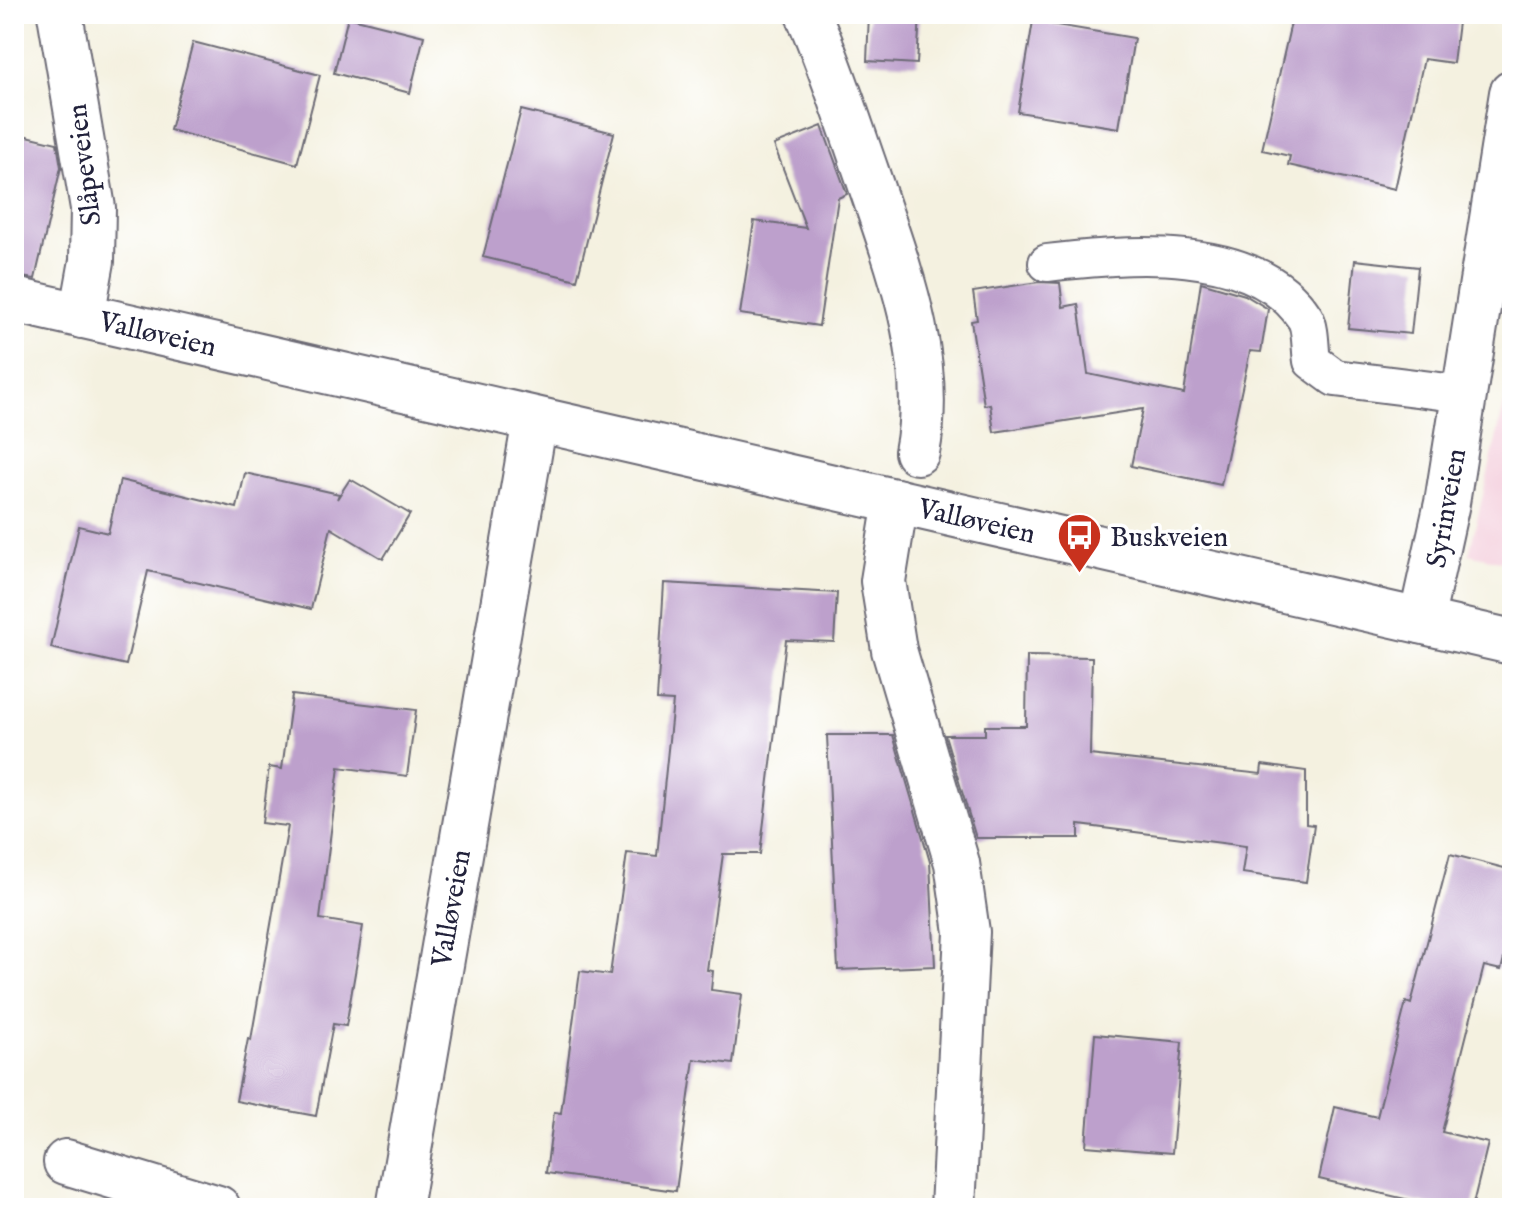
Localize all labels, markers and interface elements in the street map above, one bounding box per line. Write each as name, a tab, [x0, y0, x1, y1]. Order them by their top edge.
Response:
street label: Slåpeveien	[61, 102, 110, 228]
street label: Valløveien	[95, 305, 219, 366]
street label: Syrinveien	[1420, 446, 1475, 571]
street label: Valløveien	[914, 492, 1038, 553]
bus stop icon: Buskveien	[1055, 512, 1103, 575]
place label: Buskveien	[1110, 521, 1228, 556]
street label: Valløveien	[425, 847, 480, 971]

